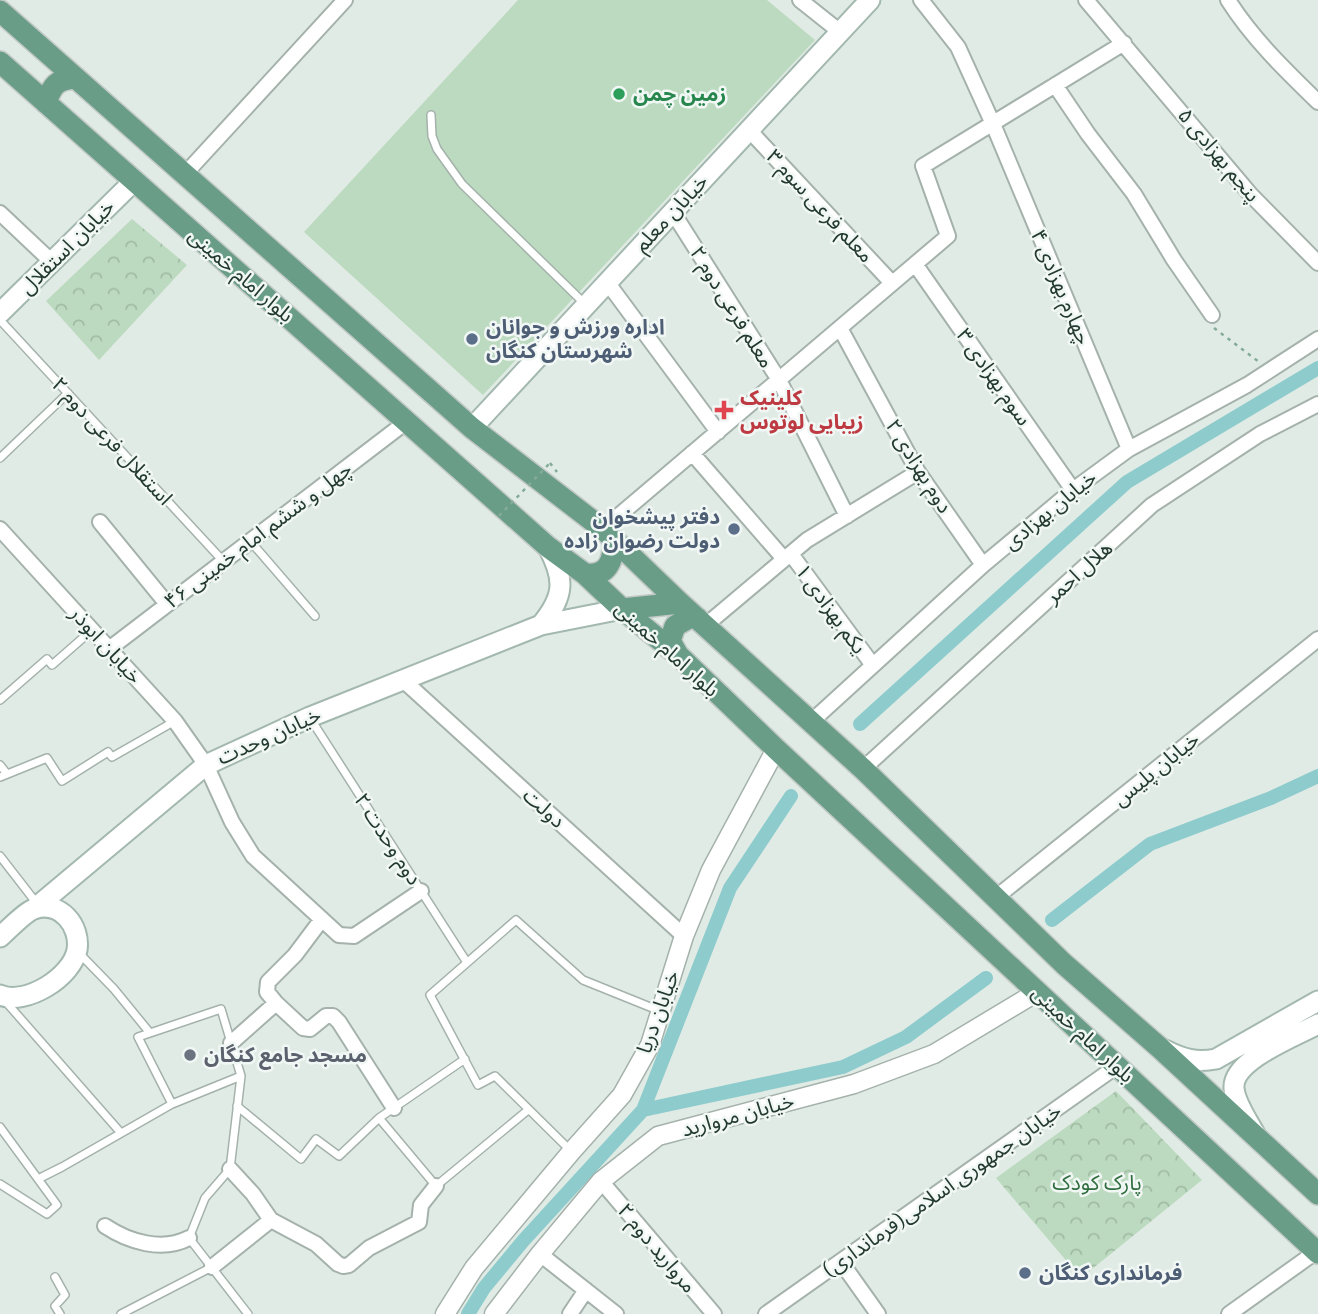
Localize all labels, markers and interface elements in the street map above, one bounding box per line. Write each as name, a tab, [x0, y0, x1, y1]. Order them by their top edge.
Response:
place label: زمین چمن	[633, 80, 726, 108]
marker: زمین چمن	[611, 86, 627, 102]
street label: پنجم بهزادی ۵	[1171, 102, 1267, 209]
street label: معلم فرعی سوم ۳	[759, 143, 880, 270]
street label: خیابان معلم	[628, 168, 715, 259]
street label: خیابان استقلال	[13, 193, 119, 299]
street label: بلوار امام خمینی	[181, 221, 300, 330]
street label: چهارم بهزادی ۴	[1022, 225, 1098, 350]
street label: معلم فرعی دوم ۲	[682, 241, 781, 374]
place label: اداره ورزش و جوانان شهرستان کنگان	[486, 313, 665, 363]
street label: سوم بهزادی ۳	[948, 323, 1038, 432]
marker: اداره ورزش و جوانان شهرستان کنگان	[464, 331, 480, 347]
street label: استقلال فرعی دوم ۲	[44, 371, 179, 513]
place label: کلینیک زیبایی لوتوس	[740, 384, 864, 434]
marker: کلینیک زیبایی لوتوس	[714, 400, 734, 420]
street label: دوم بهزادی ۲	[877, 414, 959, 519]
street label: چهل و ششم امام خمینی ۴۶	[158, 455, 359, 617]
street label: خیابان بهزادی	[998, 464, 1101, 555]
place label: دفتر پیشخوان دولت رضوان زاده	[564, 503, 720, 553]
marker: دفتر پیشخوان دولت رضوان زاده	[726, 521, 742, 537]
street label: هلال احمر	[1039, 534, 1117, 609]
street label: یکم بهزادی ۱	[788, 558, 873, 660]
street label: بلوار امام خمینی	[608, 595, 725, 705]
street label: خیابان ابوذر	[64, 599, 148, 688]
street label: خیابان وحدت	[213, 701, 325, 770]
street label: خیابان پلیس	[1107, 725, 1205, 812]
street label: دولت	[518, 782, 571, 833]
street label: دوم وحدت ۲	[346, 787, 428, 892]
street label: خیابان دریا	[630, 967, 684, 1057]
street label: بلوار امام خمینی	[1024, 979, 1141, 1090]
place label: مسجد جامع کنگان	[204, 1041, 367, 1070]
marker: مسجد جامع کنگان	[182, 1047, 198, 1063]
street label: خیابان مروارید	[679, 1087, 797, 1142]
street label: خیابان جمهوری اسلامی(فرمانداری)	[817, 1097, 1066, 1282]
park label: پارک کودک	[1052, 1169, 1142, 1196]
street label: مروارید دوم ۲	[610, 1197, 703, 1300]
place label: فرمانداری کنگان	[1039, 1259, 1182, 1285]
marker: فرمانداری کنگان	[1017, 1265, 1033, 1281]

